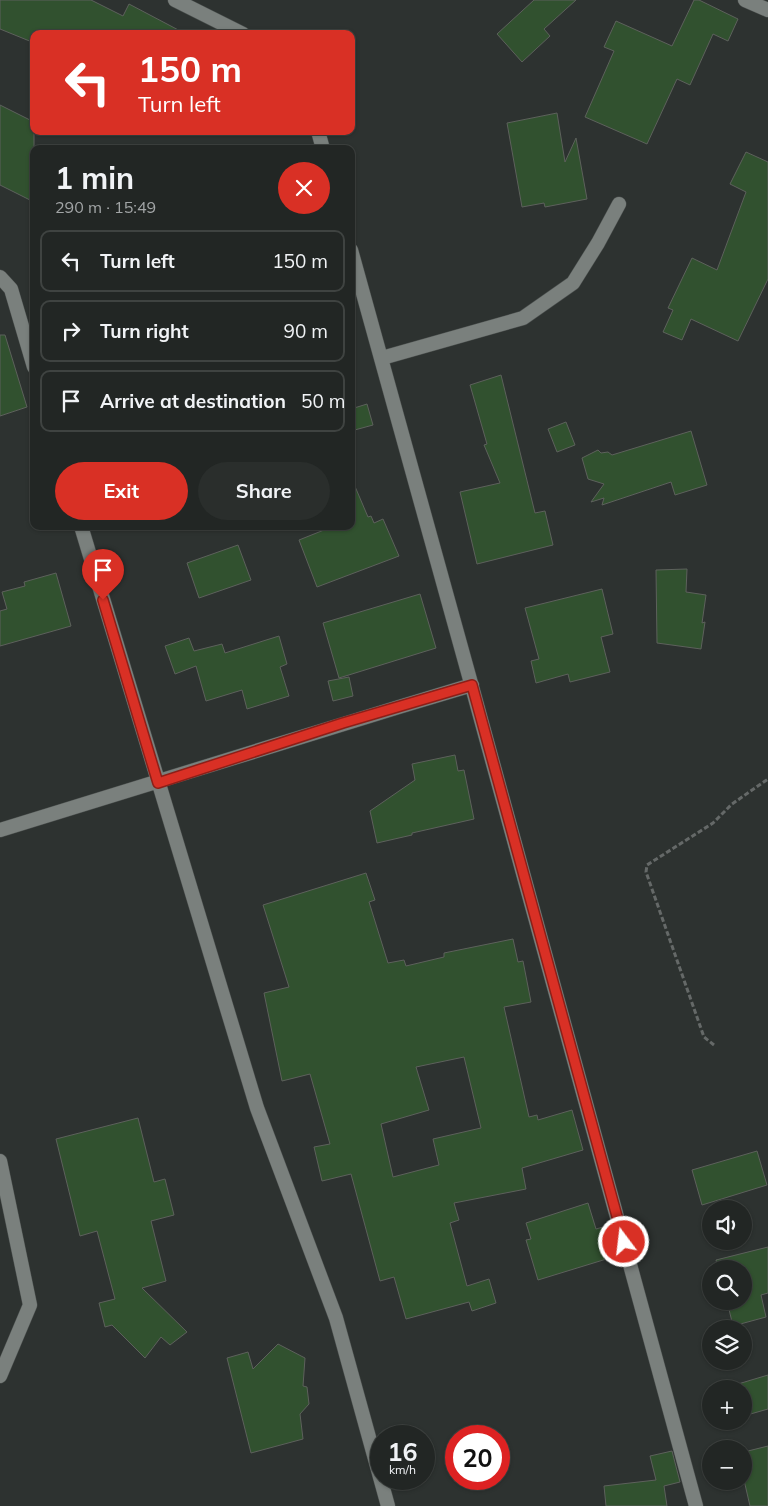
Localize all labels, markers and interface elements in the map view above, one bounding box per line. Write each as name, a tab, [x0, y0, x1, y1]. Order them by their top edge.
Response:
text: 150 m	[138, 47, 242, 91]
icon: left	[55, 50, 120, 115]
text: Turn left	[138, 90, 221, 118]
text: 1 min	[55, 159, 134, 197]
button: close	[278, 162, 330, 214]
text: 290 m · 15:49	[55, 197, 156, 217]
icon: left	[57, 247, 85, 275]
text: Turn left	[100, 249, 175, 273]
text: 150 m	[272, 249, 328, 273]
icon: right	[57, 317, 85, 345]
text: Turn right	[100, 319, 189, 343]
text: 90 m	[284, 319, 328, 343]
icon: arrive	[57, 387, 85, 415]
text: Arrive at destination	[100, 389, 286, 413]
text: 50 m	[301, 389, 345, 413]
button: Exit	[55, 462, 188, 520]
button: Share	[198, 462, 330, 520]
pin	[82, 549, 124, 600]
icon: arrive	[89, 556, 117, 584]
map controls	[702, 1200, 752, 1490]
button: sound	[702, 1200, 752, 1250]
position arrow	[597, 1215, 649, 1267]
button: search	[702, 1260, 752, 1310]
button: layers	[702, 1320, 752, 1370]
button: +	[702, 1380, 752, 1430]
speed limit sign: 20	[445, 1425, 510, 1490]
text: 16	[387, 1436, 418, 1467]
button: −	[702, 1440, 752, 1490]
text: km/h	[389, 1462, 416, 1477]

